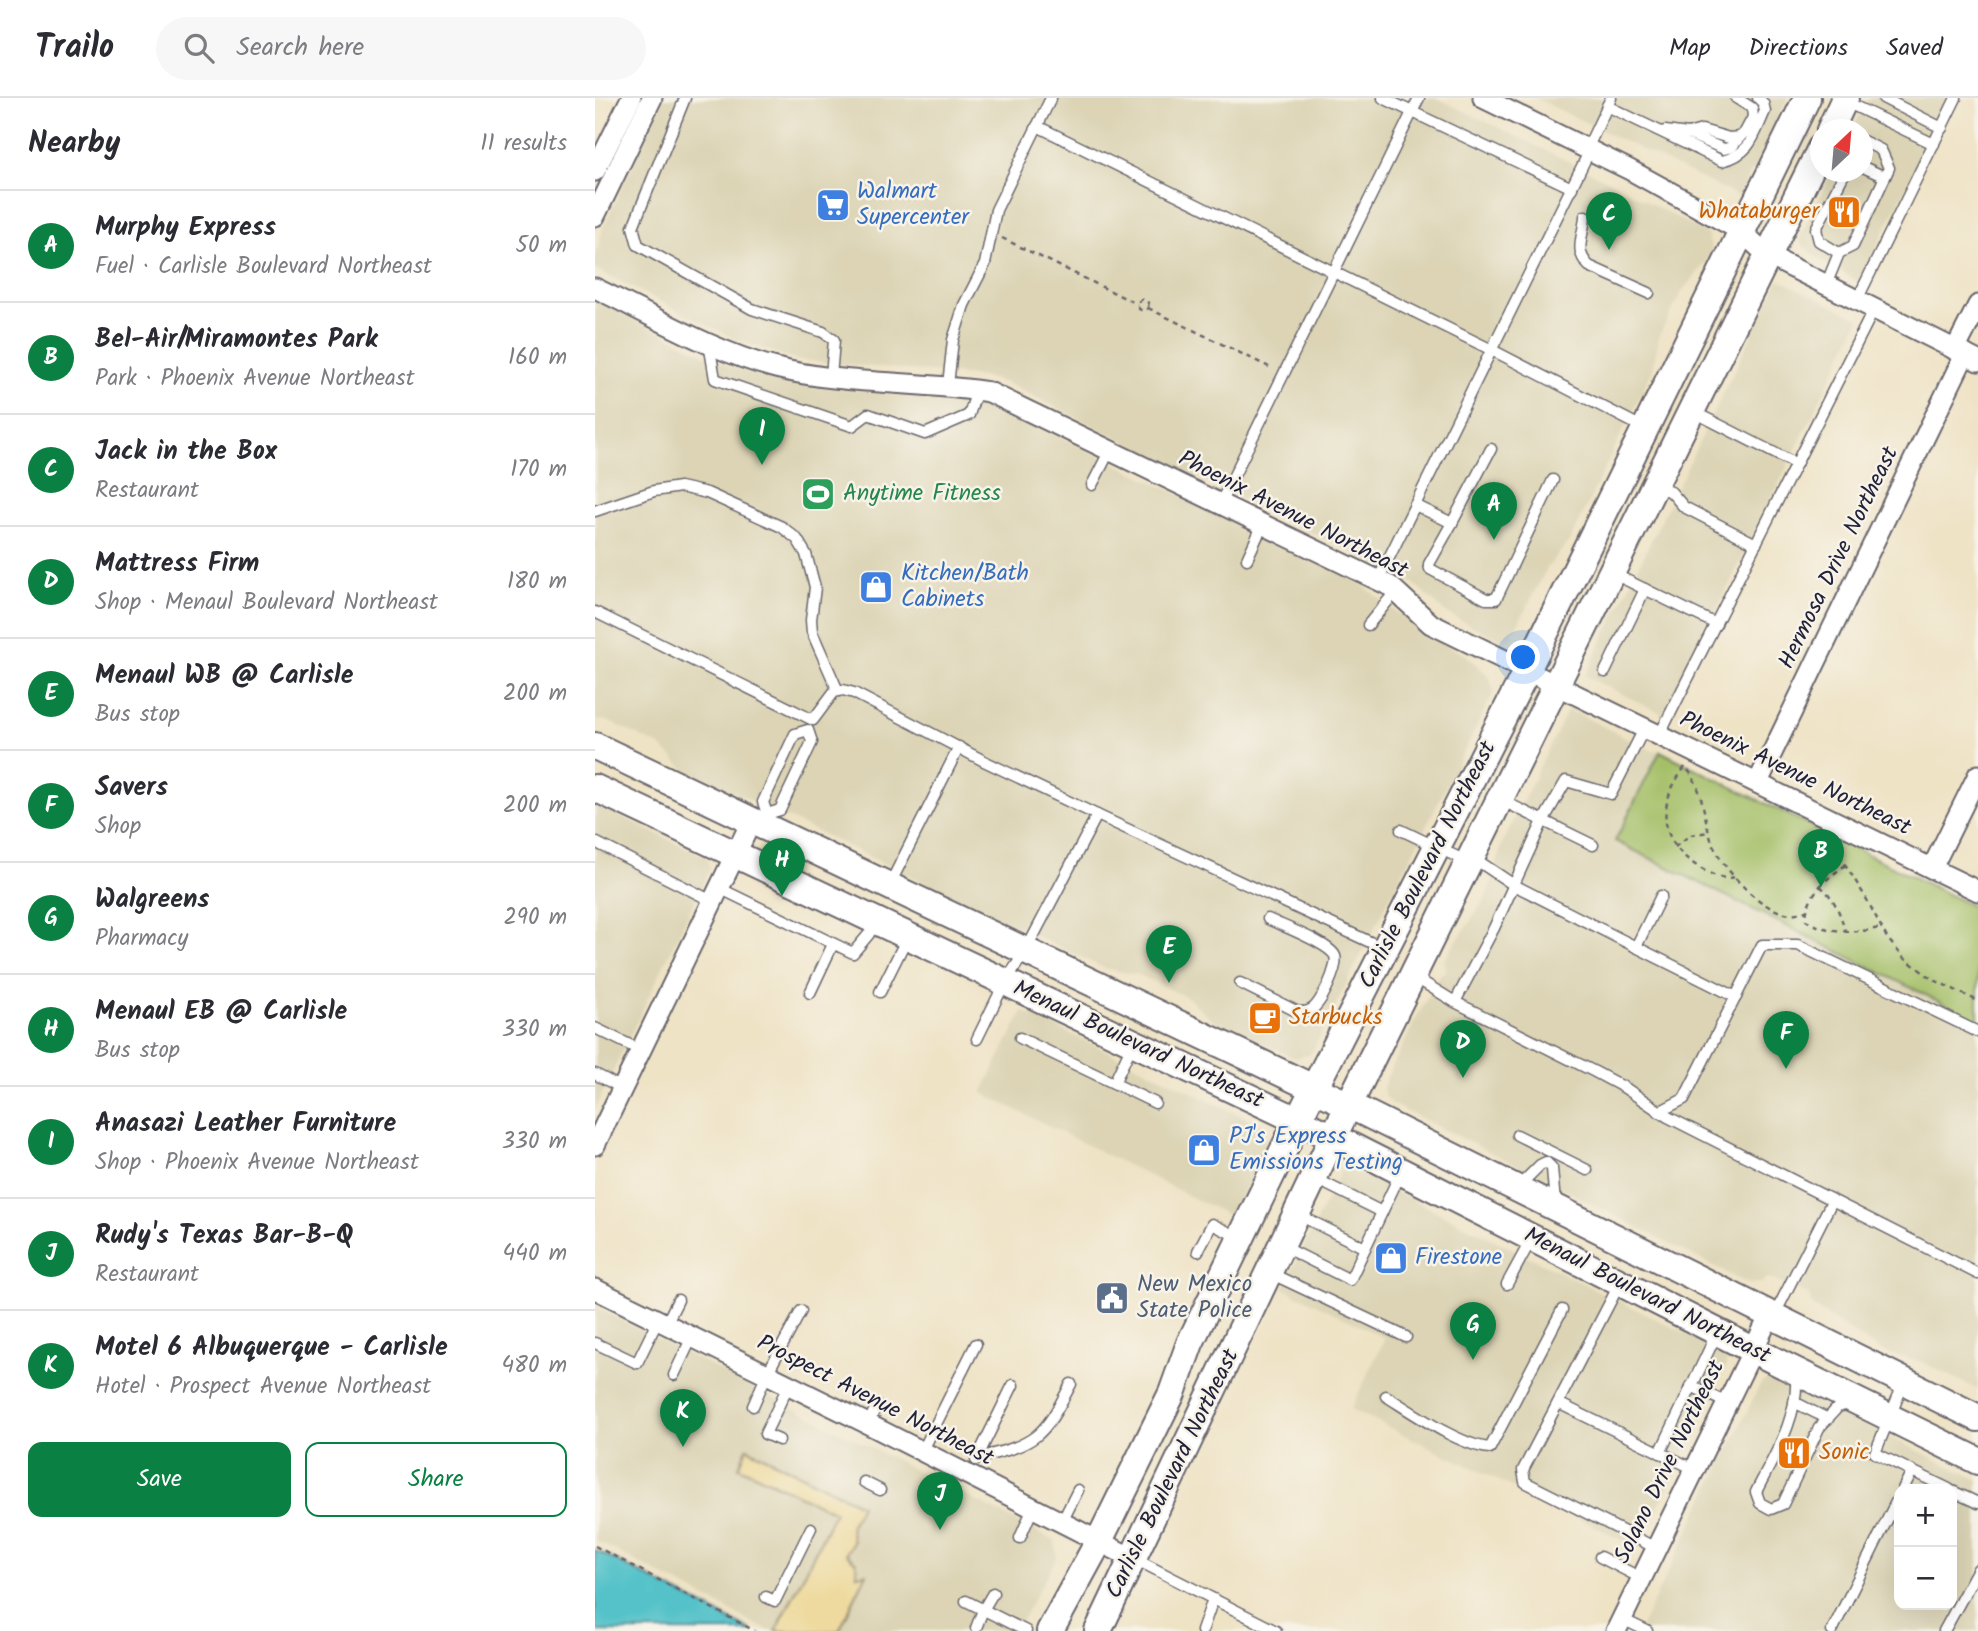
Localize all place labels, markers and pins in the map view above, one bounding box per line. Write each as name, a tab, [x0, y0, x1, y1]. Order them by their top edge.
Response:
place label: Walmart Supercenter	[857, 174, 970, 236]
supermarket icon: Walmart Supercenter	[814, 186, 852, 224]
pin: C	[1586, 192, 1632, 250]
restaurant icon: Whataburger	[1825, 193, 1863, 231]
place label: Whataburger	[1699, 194, 1820, 230]
pin: I	[739, 407, 785, 465]
sports icon: Anytime Fitness	[799, 475, 837, 513]
place label: Anytime Fitness	[843, 476, 1001, 512]
pin: A	[1471, 482, 1517, 540]
place label: Kitchen/Bath Cabinets	[901, 556, 1029, 618]
shop icon: Kitchen/Bath Cabinets	[857, 568, 895, 606]
pin: B	[1798, 829, 1844, 887]
pin: H	[759, 838, 805, 896]
pin: E	[1146, 925, 1192, 983]
cafe icon: Starbucks	[1246, 999, 1284, 1037]
place label: Starbucks	[1289, 1000, 1383, 1036]
pin: F	[1763, 1011, 1809, 1069]
pin: D	[1440, 1020, 1486, 1078]
place label: PJ's Express Emissions Testing	[1229, 1119, 1403, 1181]
shop icon: PJ's Express Emissions Testing	[1185, 1131, 1223, 1169]
shop icon: Firestone	[1372, 1239, 1410, 1277]
place label: Firestone	[1415, 1240, 1502, 1276]
place label: New Mexico State Police	[1137, 1267, 1252, 1329]
public building icon: New Mexico State Police	[1093, 1279, 1131, 1317]
pin: G	[1450, 1302, 1496, 1360]
pin: K	[660, 1389, 706, 1447]
restaurant icon: Sonic	[1775, 1434, 1813, 1472]
place label: Sonic	[1819, 1435, 1870, 1471]
pin: J	[917, 1472, 963, 1530]

